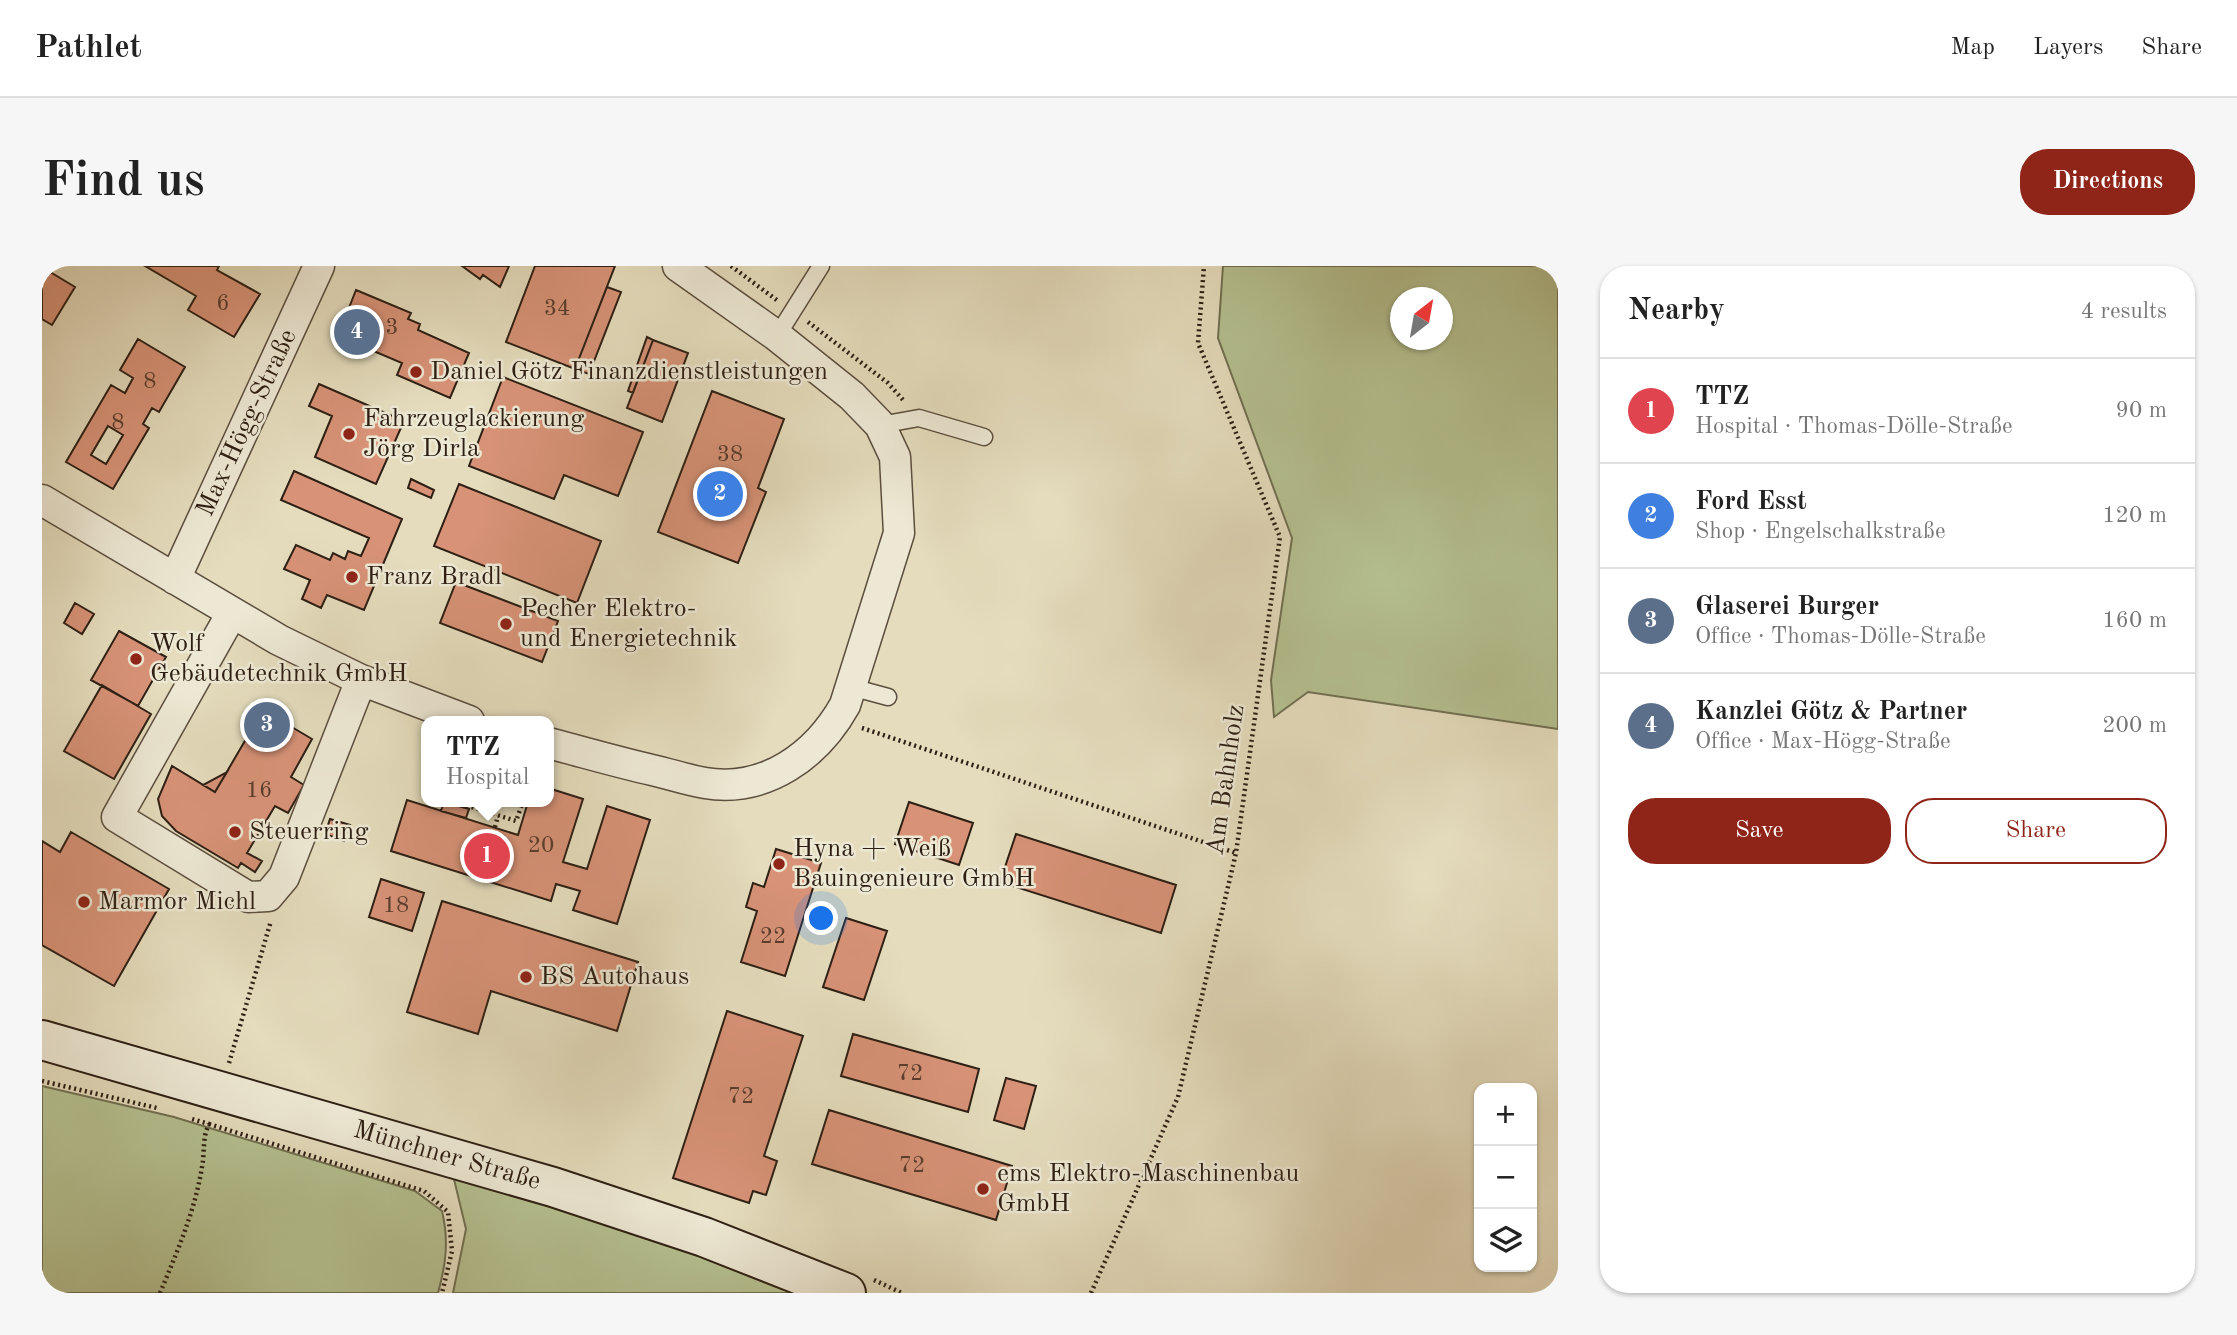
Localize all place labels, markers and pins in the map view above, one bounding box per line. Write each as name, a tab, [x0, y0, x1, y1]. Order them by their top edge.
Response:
pin: 4	[334, 306, 380, 358]
place label: Daniel Götz Finanzdienstleistungen	[430, 359, 828, 385]
marker: Daniel Götz Finanzdienstleistungen	[408, 364, 424, 380]
place label: Fahrzeuglackierung Jörg Dirla	[363, 406, 584, 462]
marker: Fahrzeuglackierung Jörg Dirla	[341, 426, 357, 442]
pin: 2	[697, 468, 743, 520]
place label: Franz Bradl	[366, 564, 502, 590]
marker: Franz Bradl	[344, 569, 360, 585]
place label: Pecher Elektro- und Energietechnik	[520, 596, 738, 652]
marker: Pecher Elektro- und Energietechnik	[498, 616, 514, 632]
place label: Wolf Gebäudetechnik GmbH	[150, 631, 408, 687]
marker: Wolf Gebäudetechnik GmbH	[128, 651, 144, 667]
pin: 3	[244, 699, 290, 751]
place label: Steuerring	[249, 819, 368, 845]
marker: Steuerring	[227, 824, 243, 840]
pin: 1	[464, 830, 510, 882]
place label: Hyna + Weiß Bauingenieure GmbH	[793, 836, 1035, 892]
marker: Hyna + Weiß Bauingenieure GmbH	[771, 856, 787, 872]
place label: Marmor Michl	[98, 889, 256, 915]
marker: Marmor Michl	[76, 894, 92, 910]
place label: BS Autohaus	[540, 964, 689, 990]
marker: BS Autohaus	[518, 969, 534, 985]
place label: ems Elektro-Maschinenbau GmbH	[997, 1161, 1299, 1217]
marker: ems Elektro-Maschinenbau GmbH	[975, 1181, 991, 1197]

